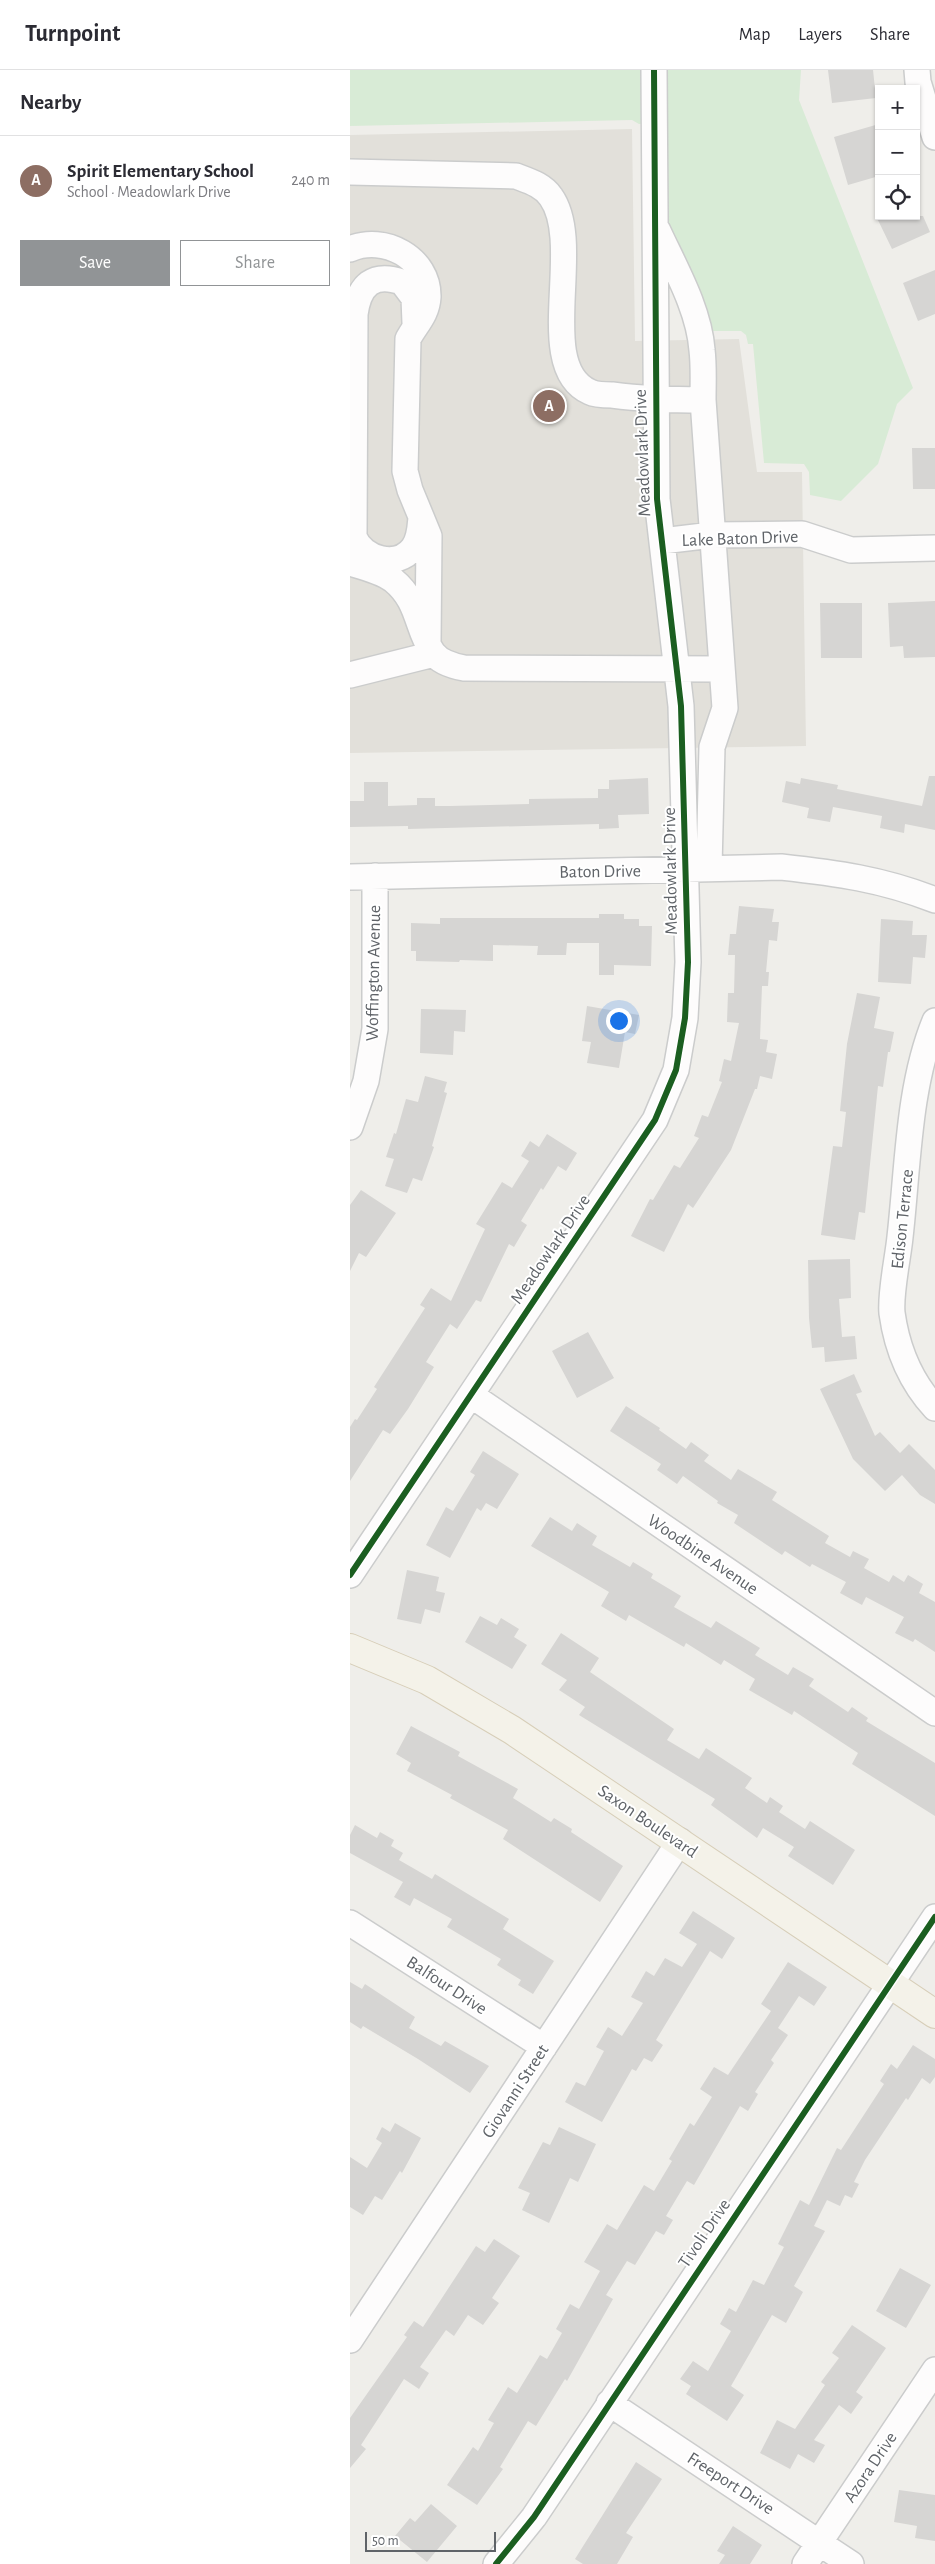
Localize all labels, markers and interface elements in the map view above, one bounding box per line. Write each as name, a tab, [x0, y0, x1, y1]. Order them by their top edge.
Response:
text: Turnpoint	[25, 22, 120, 46]
text: Map	[739, 26, 770, 44]
text: Layers	[798, 26, 842, 44]
text: Share	[870, 26, 910, 44]
map controls	[875, 85, 920, 220]
button: +	[875, 85, 920, 130]
text: Nearby	[20, 92, 81, 113]
button: −	[875, 130, 920, 175]
text: Spirit Elementary School	[67, 162, 254, 181]
text: A	[31, 172, 41, 188]
text: 240 m	[291, 172, 330, 188]
button: locate	[875, 175, 920, 220]
text: School · Meadowlark Drive	[67, 184, 231, 200]
button: Save	[20, 240, 170, 286]
button: Share	[180, 240, 330, 286]
pin: A	[533, 387, 565, 425]
street label: Meadowlark Drive	[632, 389, 654, 517]
street label: Lake Baton Drive	[681, 528, 799, 550]
street label: Meadowlark Drive	[661, 807, 681, 935]
street label: Baton Drive	[559, 862, 641, 882]
street label: Woffington Avenue	[364, 905, 384, 1041]
your location	[606, 1008, 632, 1034]
street label: Edison Terrace	[889, 1168, 917, 1270]
street label: Meadowlark Drive	[508, 1192, 594, 1307]
street label: Woodbine Avenue	[644, 1511, 761, 1598]
street label: Saxon Boulevard	[594, 1782, 700, 1862]
street label: Balfour Drive	[403, 1953, 490, 2018]
street label: Giovanni Street	[479, 2041, 553, 2141]
street label: Tivoli Drive	[675, 2196, 734, 2271]
street label: Azora Drive	[841, 2429, 901, 2506]
street label: Freeport Drive	[684, 2449, 777, 2518]
scale bar	[365, 2529, 496, 2552]
text: 50 m	[372, 2534, 399, 2548]

